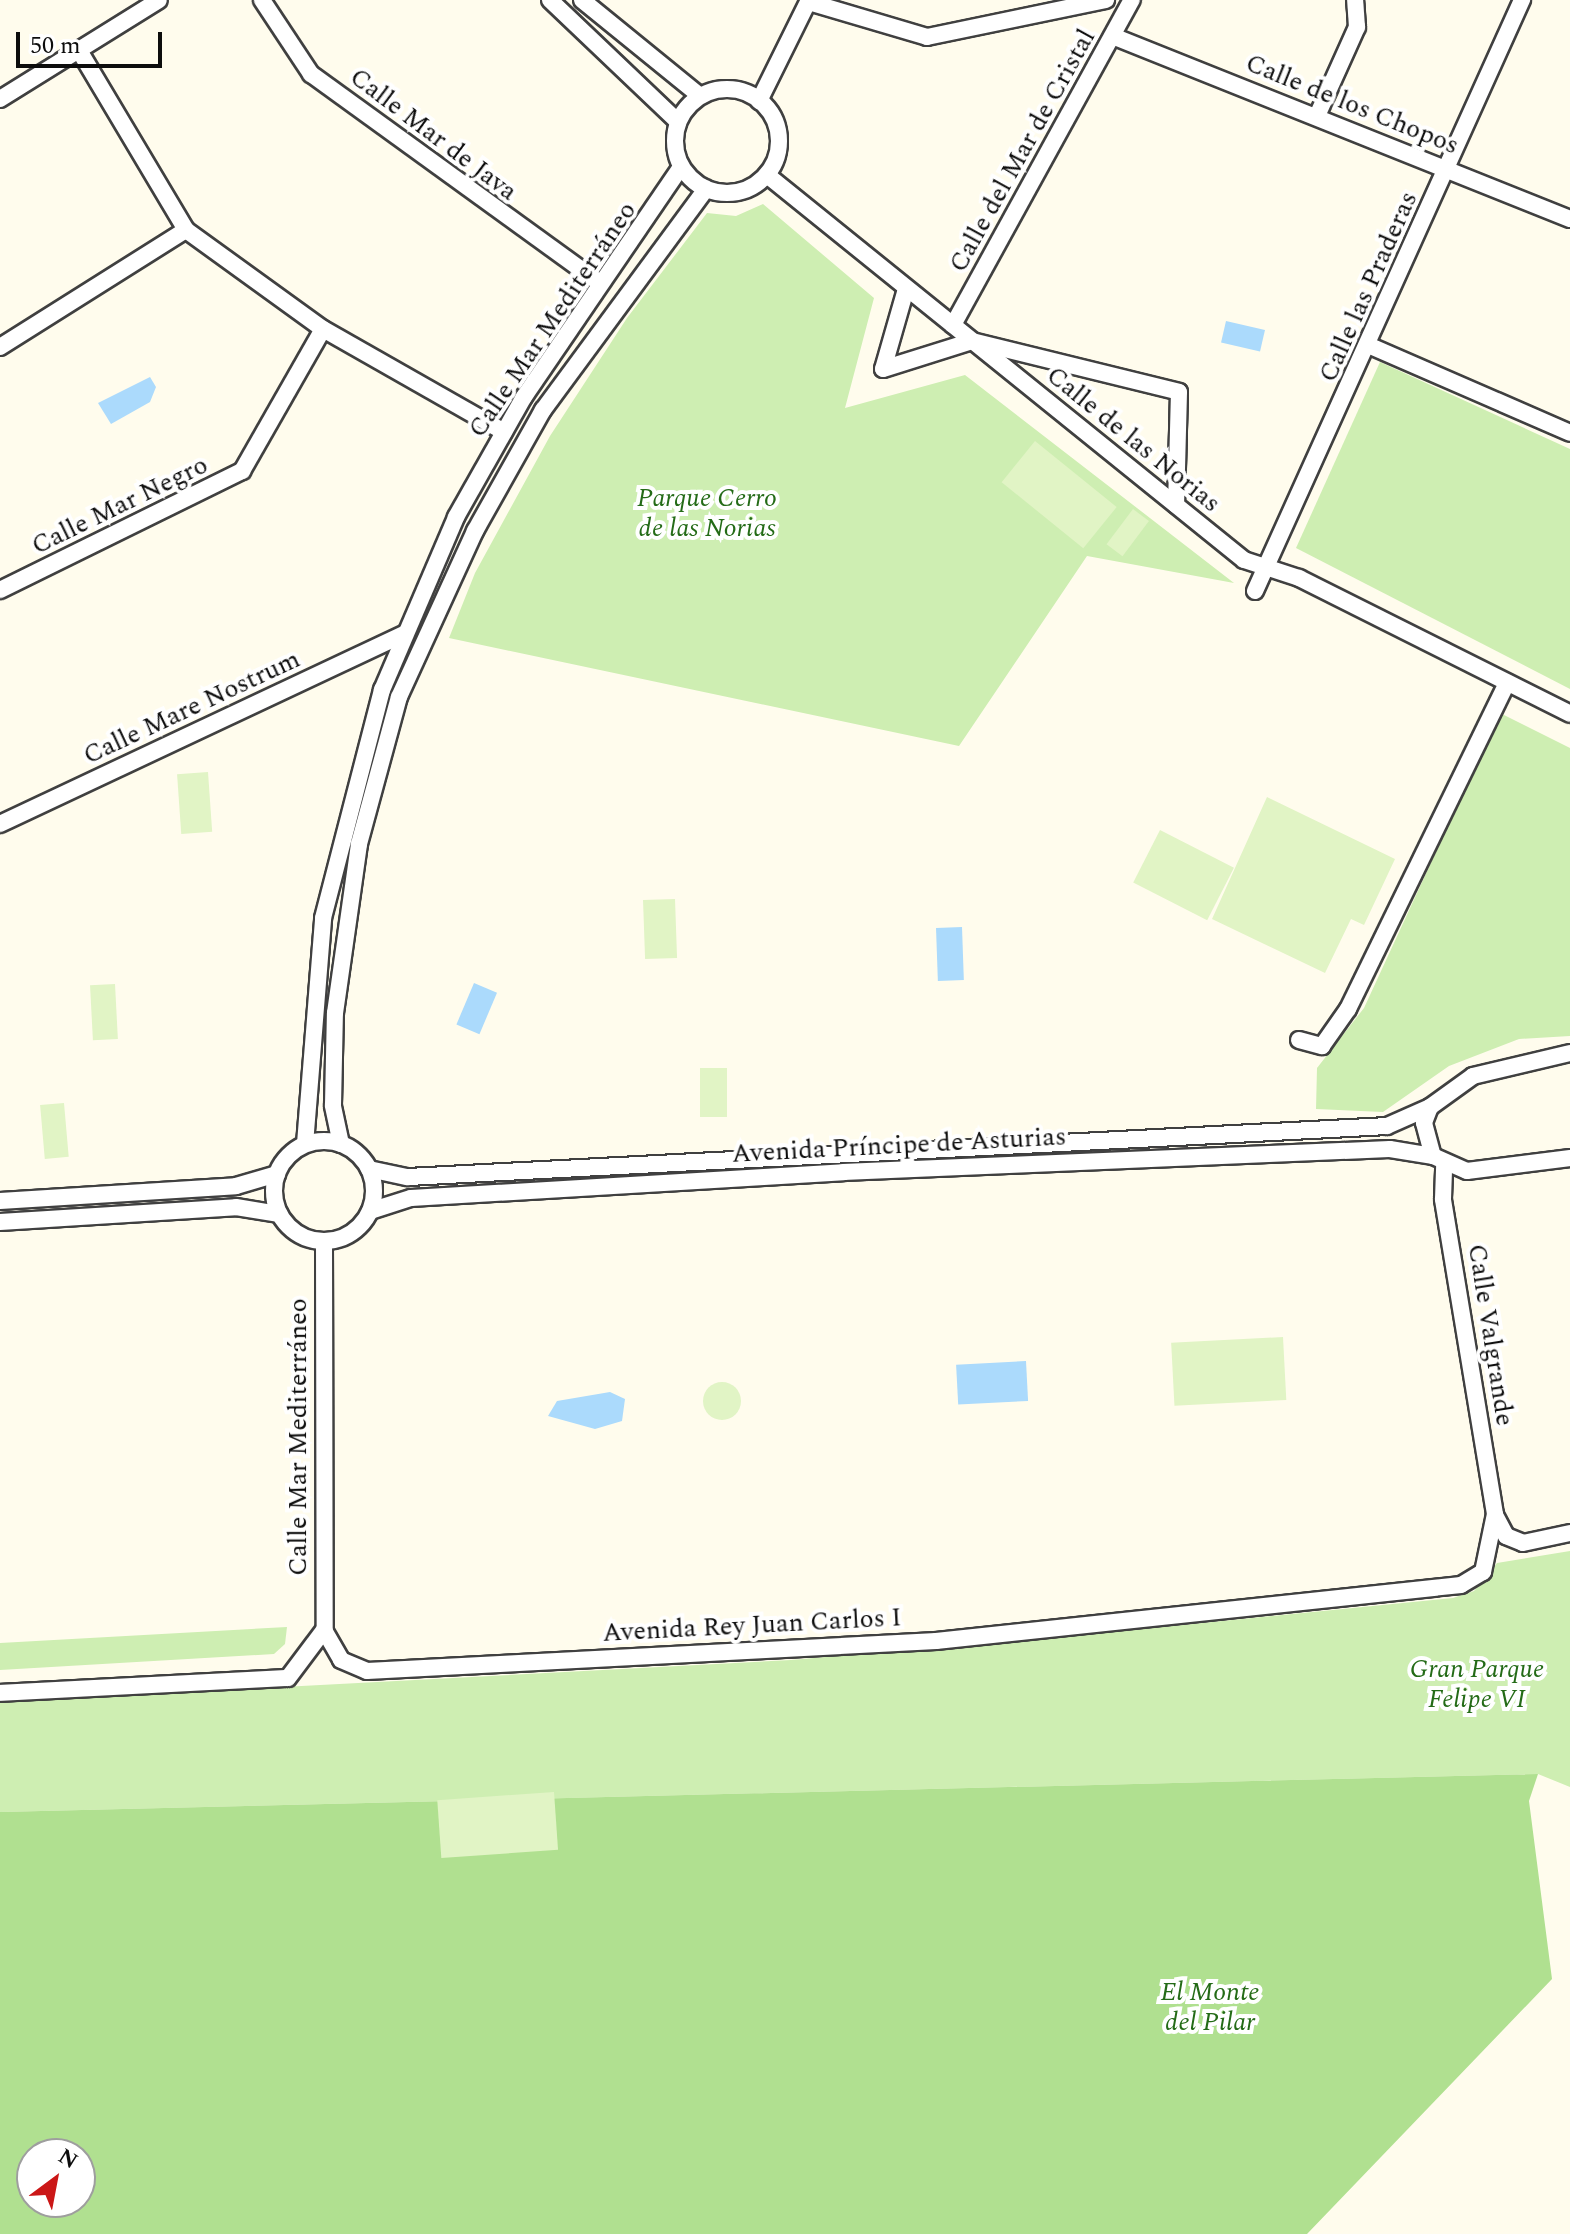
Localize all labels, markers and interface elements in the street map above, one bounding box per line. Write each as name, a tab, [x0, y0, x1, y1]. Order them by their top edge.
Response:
scale bar	[20, 16, 166, 66]
street label: Calle del Mar de Cristal	[943, 24, 1103, 278]
text: 50 m	[30, 28, 81, 64]
street label: Calle de los Chopos	[1241, 48, 1463, 162]
street label: Calle Mar de Java	[343, 62, 523, 208]
street label: Calle las Praderas	[1313, 187, 1425, 387]
street label: Calle Mar Mediterráneo	[462, 196, 644, 444]
street label: Calle de las Norias	[1040, 360, 1226, 520]
street label: Calle Mar Negro	[27, 450, 213, 562]
park label: Parque Cerro de las Norias	[637, 483, 777, 544]
street label: Calle Mare Nostrum	[79, 644, 305, 772]
street label: Avenida Príncipe de Asturias	[731, 1122, 1067, 1170]
street label: Calle Valgrande	[1460, 1242, 1520, 1428]
street label: Calle Mar Mediterráneo	[283, 1298, 315, 1576]
street label: Avenida Rey Juan Carlos I	[602, 1603, 902, 1649]
park label: Gran Parque Felipe VI	[1410, 1654, 1544, 1716]
park label: El Monte del Pilar	[1160, 1977, 1260, 2038]
north arrow	[16, 2138, 96, 2218]
text: N	[52, 2140, 84, 2178]

